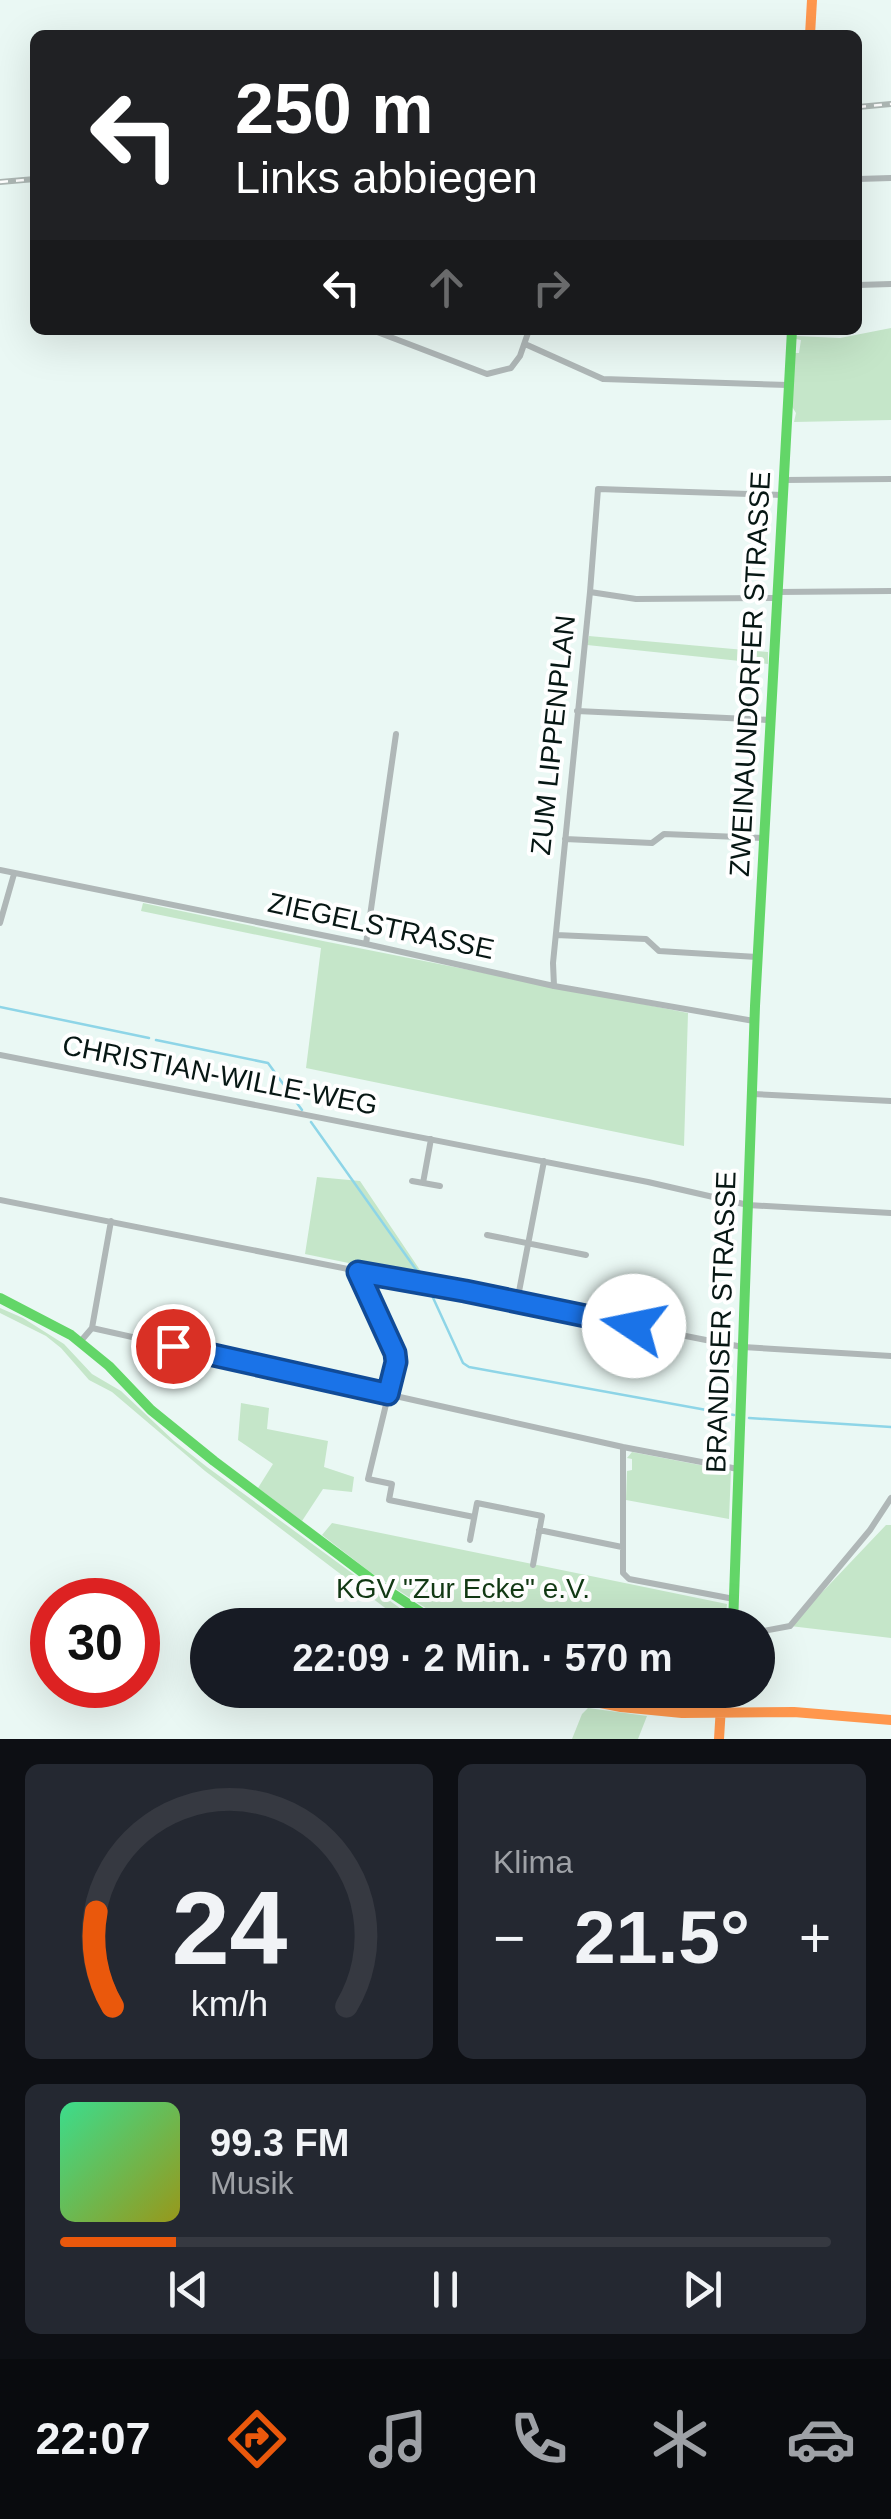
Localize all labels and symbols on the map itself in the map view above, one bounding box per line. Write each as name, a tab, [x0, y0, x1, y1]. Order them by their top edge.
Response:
street label: ZWEINAUNDORFER STRASSE	[724, 470, 776, 878]
street label: ZUM LIPPENPLAN	[525, 613, 581, 857]
street label: ZIEGELSTRASSE	[265, 887, 497, 965]
street label: CHRISTIAN-WILLE-WEG	[60, 1029, 380, 1121]
street label: BRANDISER STRASSE	[700, 1171, 742, 1473]
position arrow	[582, 1274, 686, 1378]
pin	[131, 1304, 216, 1389]
park label: KGV "Zur Ecke" e.V.	[336, 1573, 590, 1604]
speed limit sign: 30	[30, 1578, 160, 1708]

